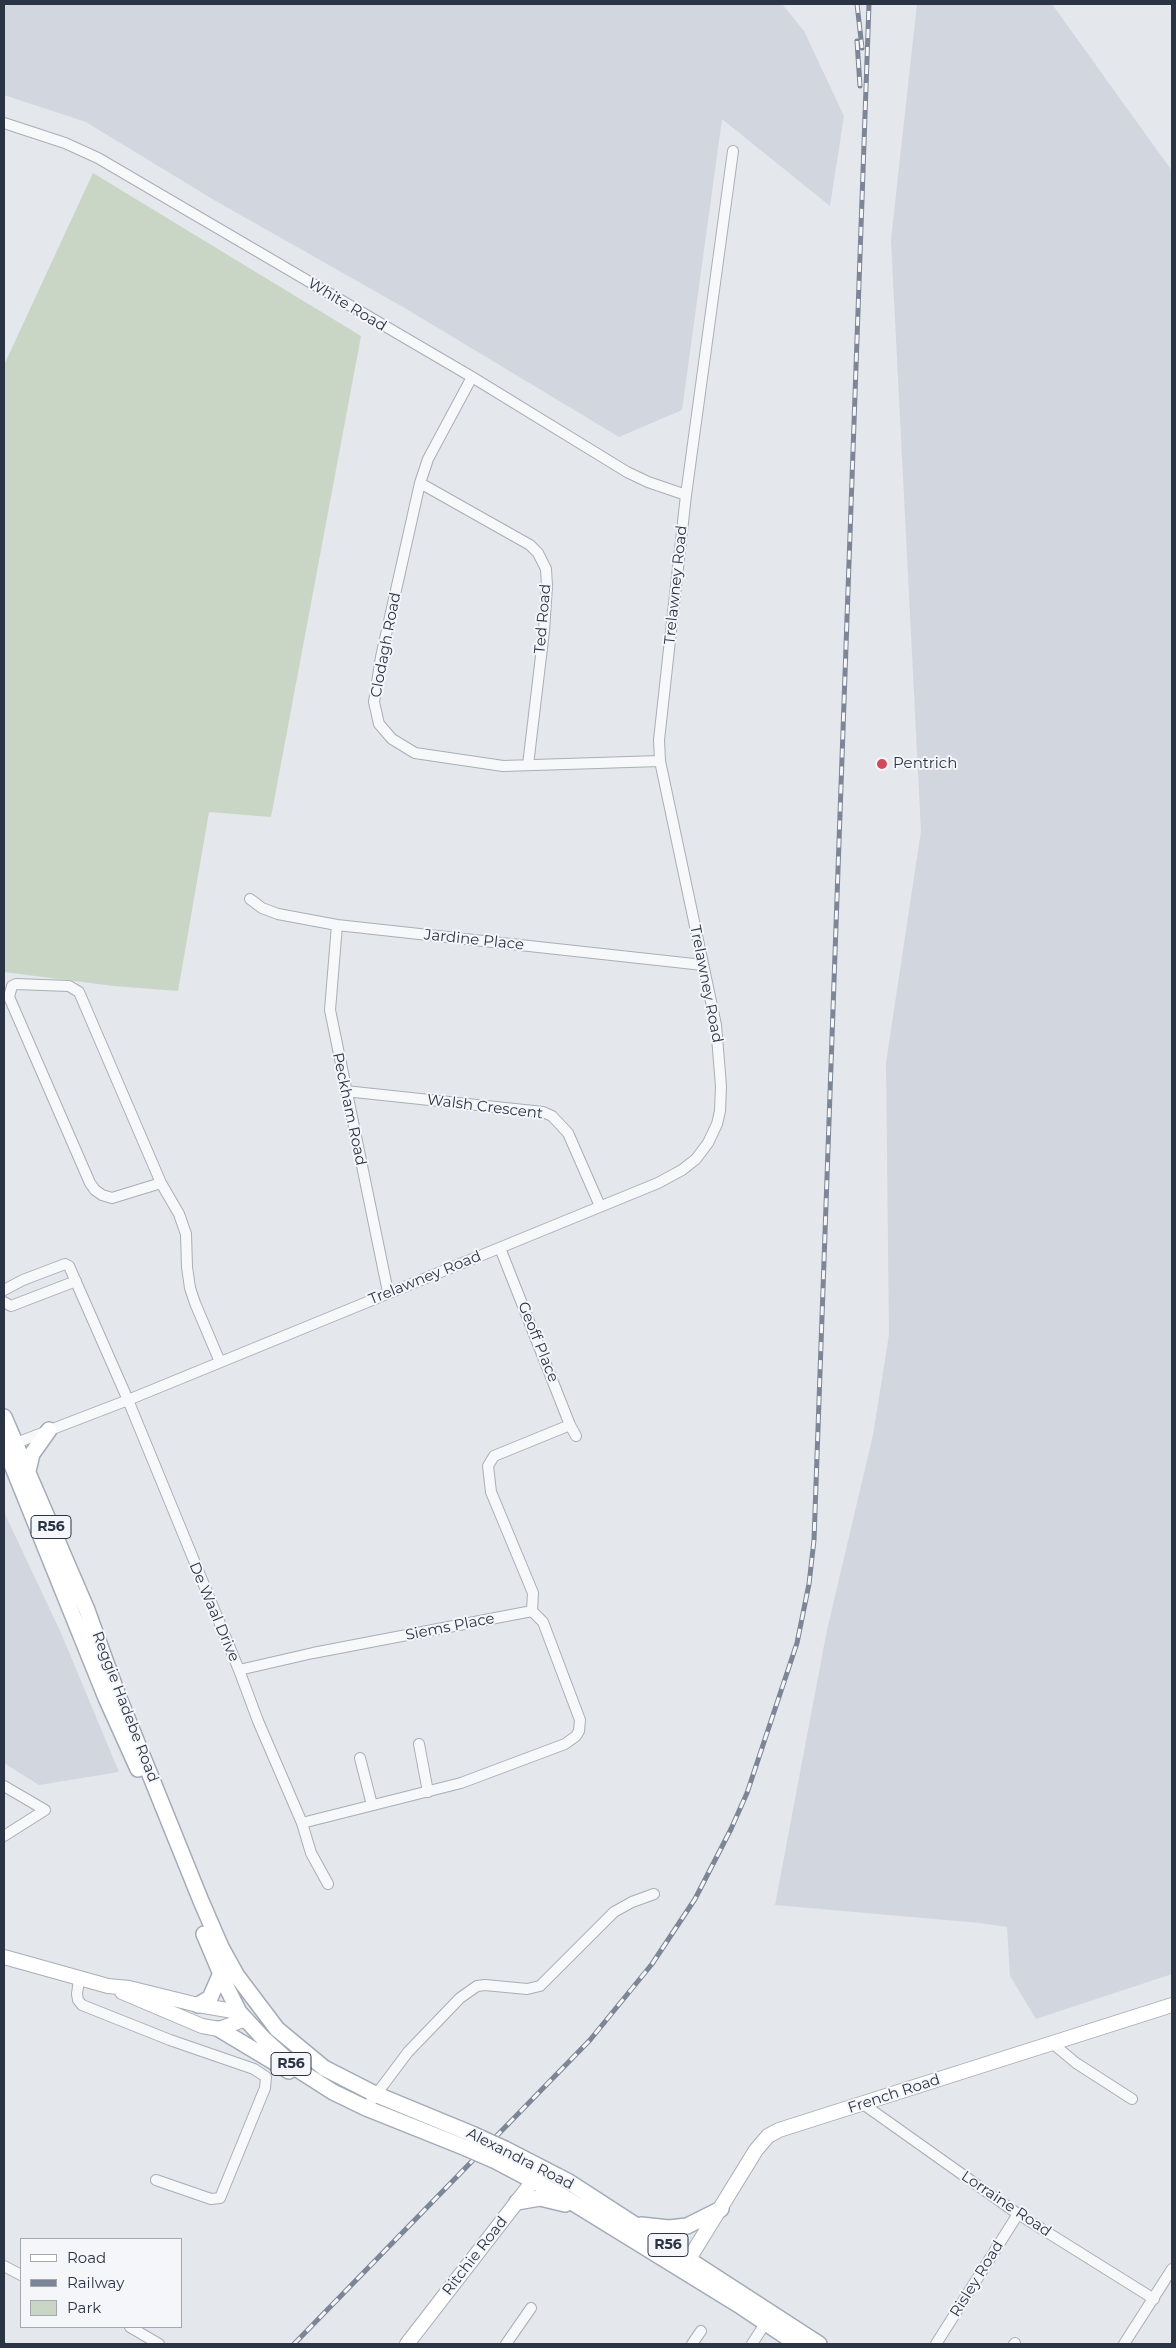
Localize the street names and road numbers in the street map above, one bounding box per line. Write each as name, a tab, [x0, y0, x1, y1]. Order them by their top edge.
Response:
street label: White Road	[304, 275, 390, 335]
street label: Trelawney Road	[661, 525, 691, 645]
street label: Ted Road	[531, 583, 555, 655]
street label: Clodagh Road	[367, 591, 405, 699]
street label: Trelawney Road	[686, 924, 726, 1044]
street label: Jardine Place	[423, 926, 525, 954]
street label: Peckham Road	[328, 1051, 370, 1167]
street label: Walsh Crescent	[426, 1091, 544, 1123]
street label: Trelawney Road	[366, 1247, 484, 1309]
street label: Geoff Place	[514, 1299, 562, 1385]
road number: R56	[31, 1515, 71, 1538]
street label: De Waal Drive	[185, 1560, 243, 1664]
street label: Siems Place	[404, 1610, 496, 1644]
street label: Reggie Hadebe Road	[88, 1629, 162, 1785]
road number: R56	[271, 2052, 311, 2076]
street label: French Road	[846, 2071, 942, 2117]
street label: Alexandra Road	[463, 2124, 577, 2194]
street label: Lorraine Road	[958, 2167, 1054, 2241]
street label: Ritchie Road	[439, 2213, 511, 2299]
road number: R56	[648, 2234, 688, 2256]
street label: Risley Road	[946, 2238, 1008, 2320]

